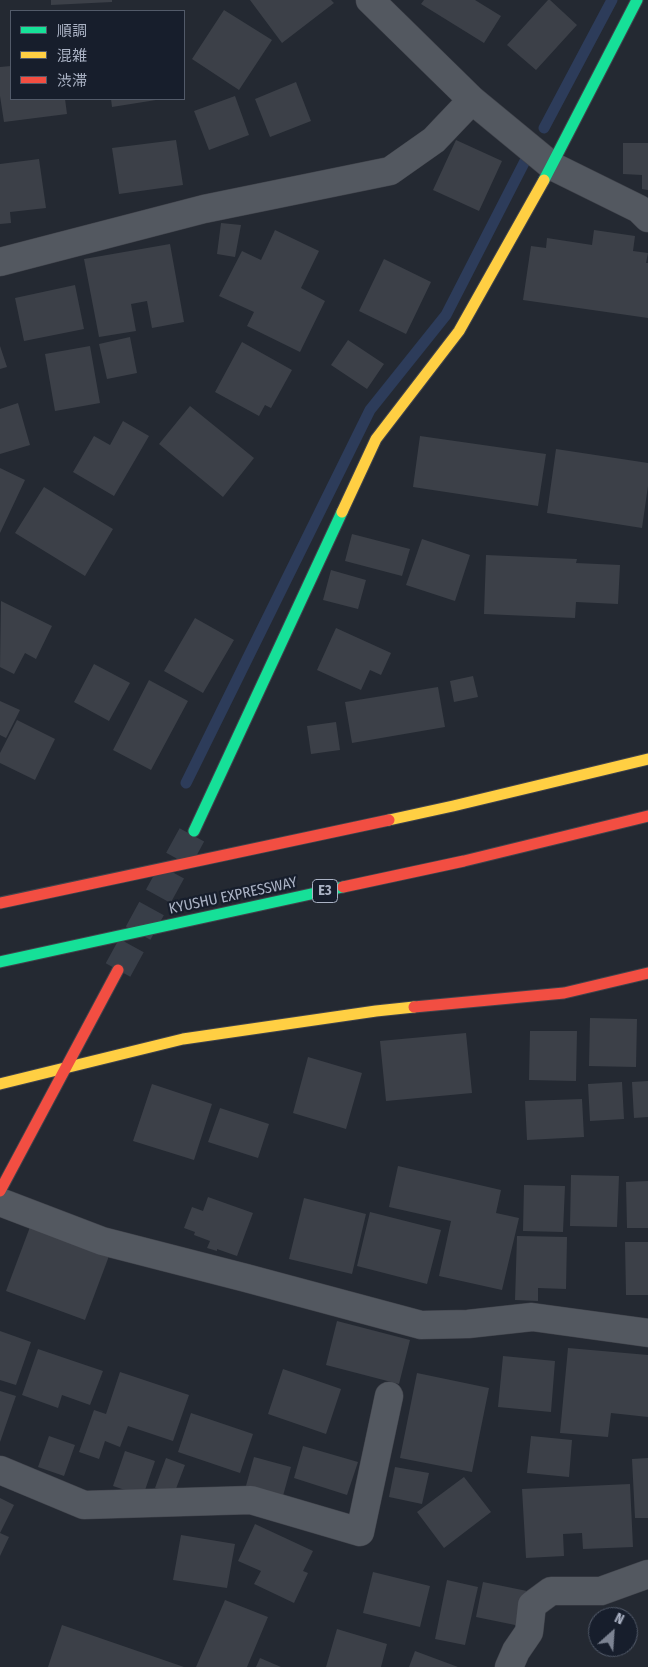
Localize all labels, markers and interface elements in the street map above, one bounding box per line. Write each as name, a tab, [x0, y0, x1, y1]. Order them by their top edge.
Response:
legend	[10, 10, 185, 100]
text: 順調	[57, 22, 87, 40]
text: 混雑	[57, 47, 87, 65]
text: 渋滞	[57, 72, 87, 90]
street label: KYUSHU EXPRESSWAY	[167, 874, 299, 918]
road number: E3	[312, 879, 338, 902]
north arrow	[588, 1607, 638, 1657]
text: N	[612, 1609, 627, 1628]

